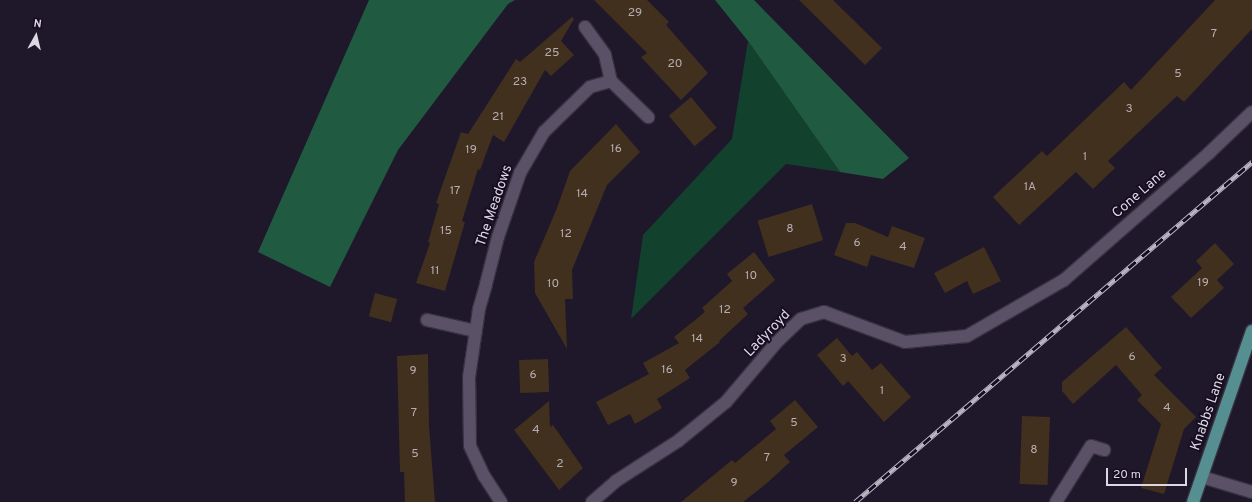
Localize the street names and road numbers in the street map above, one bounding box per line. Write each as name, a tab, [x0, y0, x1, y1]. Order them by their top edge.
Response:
street label: The Meadows	[473, 163, 517, 249]
street label: Cone Lane	[1109, 166, 1171, 222]
street label: Ladyroyd	[742, 307, 794, 361]
street label: Knabbs Lane	[1188, 371, 1230, 453]

